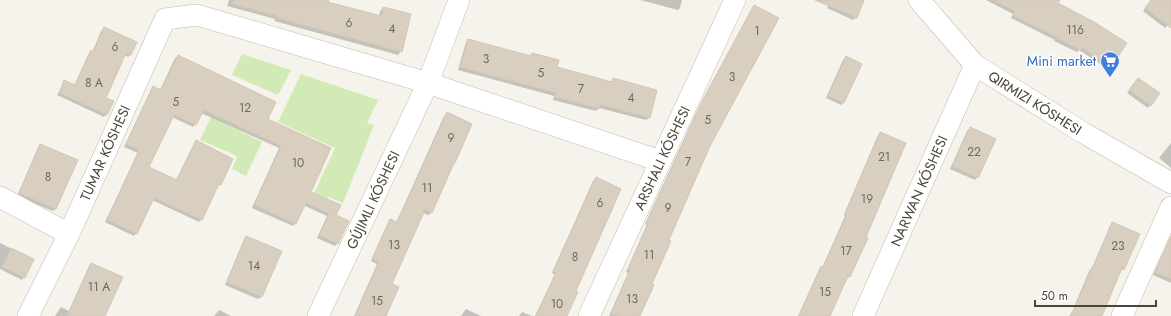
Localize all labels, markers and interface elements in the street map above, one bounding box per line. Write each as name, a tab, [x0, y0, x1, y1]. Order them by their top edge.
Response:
house number: 6	[346, 14, 353, 32]
house number: 4	[389, 20, 396, 38]
house number: 116	[1066, 21, 1084, 39]
house number: 1	[754, 22, 760, 40]
house number: 6	[112, 38, 119, 56]
house number: 3	[483, 50, 490, 68]
supermarket icon: Mini market	[1099, 50, 1121, 78]
place label: Mini market	[1027, 51, 1097, 71]
house number: 5	[538, 64, 545, 82]
street label: QIRMIZI KÓSHESI	[984, 66, 1086, 140]
house number: 3	[729, 68, 736, 86]
house number: 8 А	[85, 74, 103, 92]
house number: 7	[578, 80, 585, 98]
house number: 4	[628, 89, 635, 107]
house number: 5	[173, 93, 180, 111]
house number: 12	[239, 99, 251, 117]
street label: TUMAR KÓSHESI	[75, 102, 135, 204]
street label: ARSHALI KÓSHESI	[629, 103, 695, 213]
house number: 5	[705, 111, 712, 129]
house number: 9	[448, 129, 455, 147]
street label: NARWAN KÓSHESI	[886, 132, 952, 250]
house number: 22	[967, 143, 981, 161]
street label: GÚJIMLI KÓSHESI	[341, 148, 405, 252]
house number: 21	[878, 148, 890, 166]
house number: 7	[685, 153, 692, 171]
house number: 10	[292, 154, 304, 172]
house number: 8	[45, 168, 51, 186]
house number: 11	[422, 179, 432, 197]
house number: 19	[861, 190, 873, 208]
house number: 6	[597, 194, 604, 212]
house number: 9	[665, 199, 672, 217]
house number: 13	[388, 236, 400, 254]
house number: 23	[1111, 237, 1125, 255]
house number: 17	[840, 242, 853, 260]
house number: 11	[644, 246, 654, 264]
house number: 8	[572, 248, 578, 266]
house number: 14	[248, 257, 260, 275]
house number: 11 А	[88, 278, 110, 296]
scale bar	[1035, 282, 1156, 308]
house number: 15	[819, 283, 831, 301]
text: 50 m	[1041, 287, 1068, 305]
house number: 13	[626, 290, 638, 308]
house number: 15	[371, 292, 383, 310]
house number: 10	[551, 295, 563, 313]

